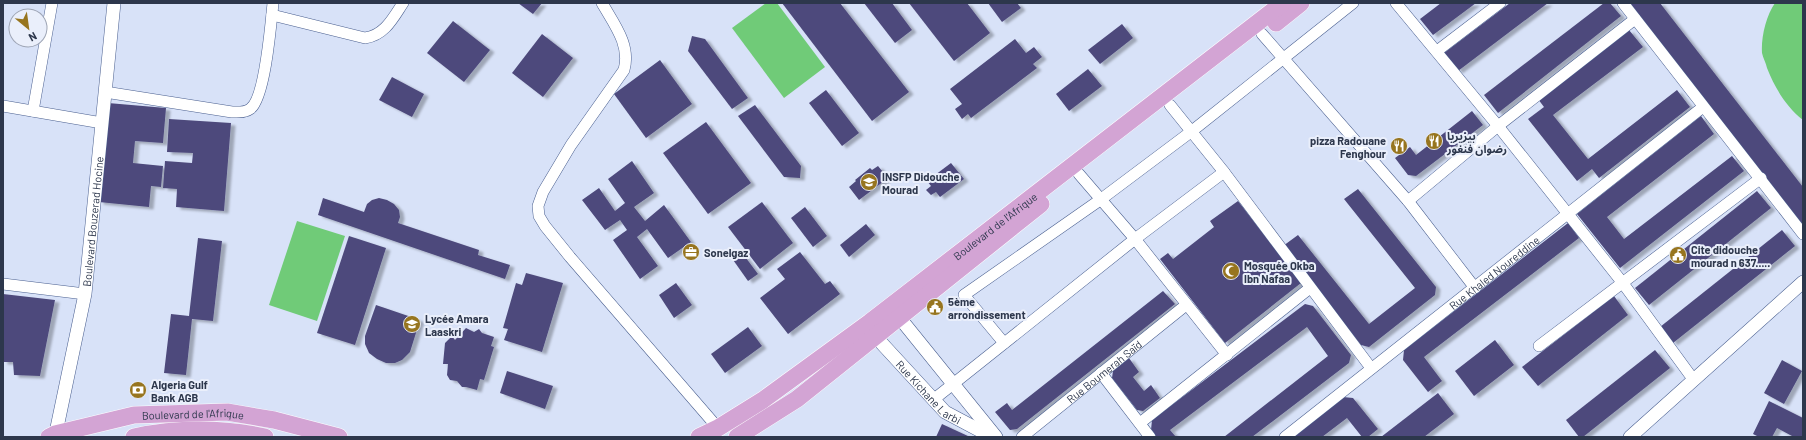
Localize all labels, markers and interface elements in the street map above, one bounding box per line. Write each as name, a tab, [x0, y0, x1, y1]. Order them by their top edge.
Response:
north arrow	[8, 8, 48, 48]
text: N	[27, 30, 39, 45]
place label: بيزيريا رضوان فنغور	[1446, 129, 1507, 156]
restaurant icon: بيزيريا رضوان فنغور	[1424, 131, 1444, 151]
place label: pizza Radouane Fenghour	[1310, 134, 1387, 160]
restaurant icon: pizza Radouane Fenghour	[1389, 136, 1409, 156]
street label: Boulevard Bouzerad Hocine	[79, 156, 105, 287]
place label: INSFP Didouche Mourad	[882, 170, 960, 196]
school or university icon: INSFP Didouche Mourad	[859, 172, 879, 192]
street label: Boulevard de l'Afrique	[950, 189, 1039, 262]
street label: Rue Khaled Noureddine	[1446, 232, 1542, 312]
office icon: Sonelgaz	[681, 242, 701, 262]
place label: Cite didouche mourad n 637.....	[1691, 243, 1770, 269]
public building icon: Cite didouche mourad n 637.....	[1668, 245, 1688, 265]
place label: Sonelgaz	[704, 246, 748, 259]
place label: Mosquée Okba Ibn Nafaa	[1244, 259, 1315, 285]
mosque icon: Mosquée Okba Ibn Nafaa	[1221, 261, 1241, 281]
place label: 5ème arrondissement	[948, 295, 1026, 321]
public building icon: 5ème arrondissement	[925, 297, 945, 317]
place label: Lycée Amara Laaskri	[425, 312, 489, 338]
school or university icon: Lycée Amara Laaskri	[402, 314, 422, 334]
street label: Rue Boumerah Saïd	[1064, 337, 1144, 405]
street label: Rue Kichane Larbi	[894, 357, 964, 426]
place label: Algeria Gulf Bank AGB	[151, 378, 208, 404]
bank icon: Algeria Gulf Bank AGB	[128, 380, 148, 400]
street label: Boulevard de l'Afrique	[142, 405, 245, 421]

